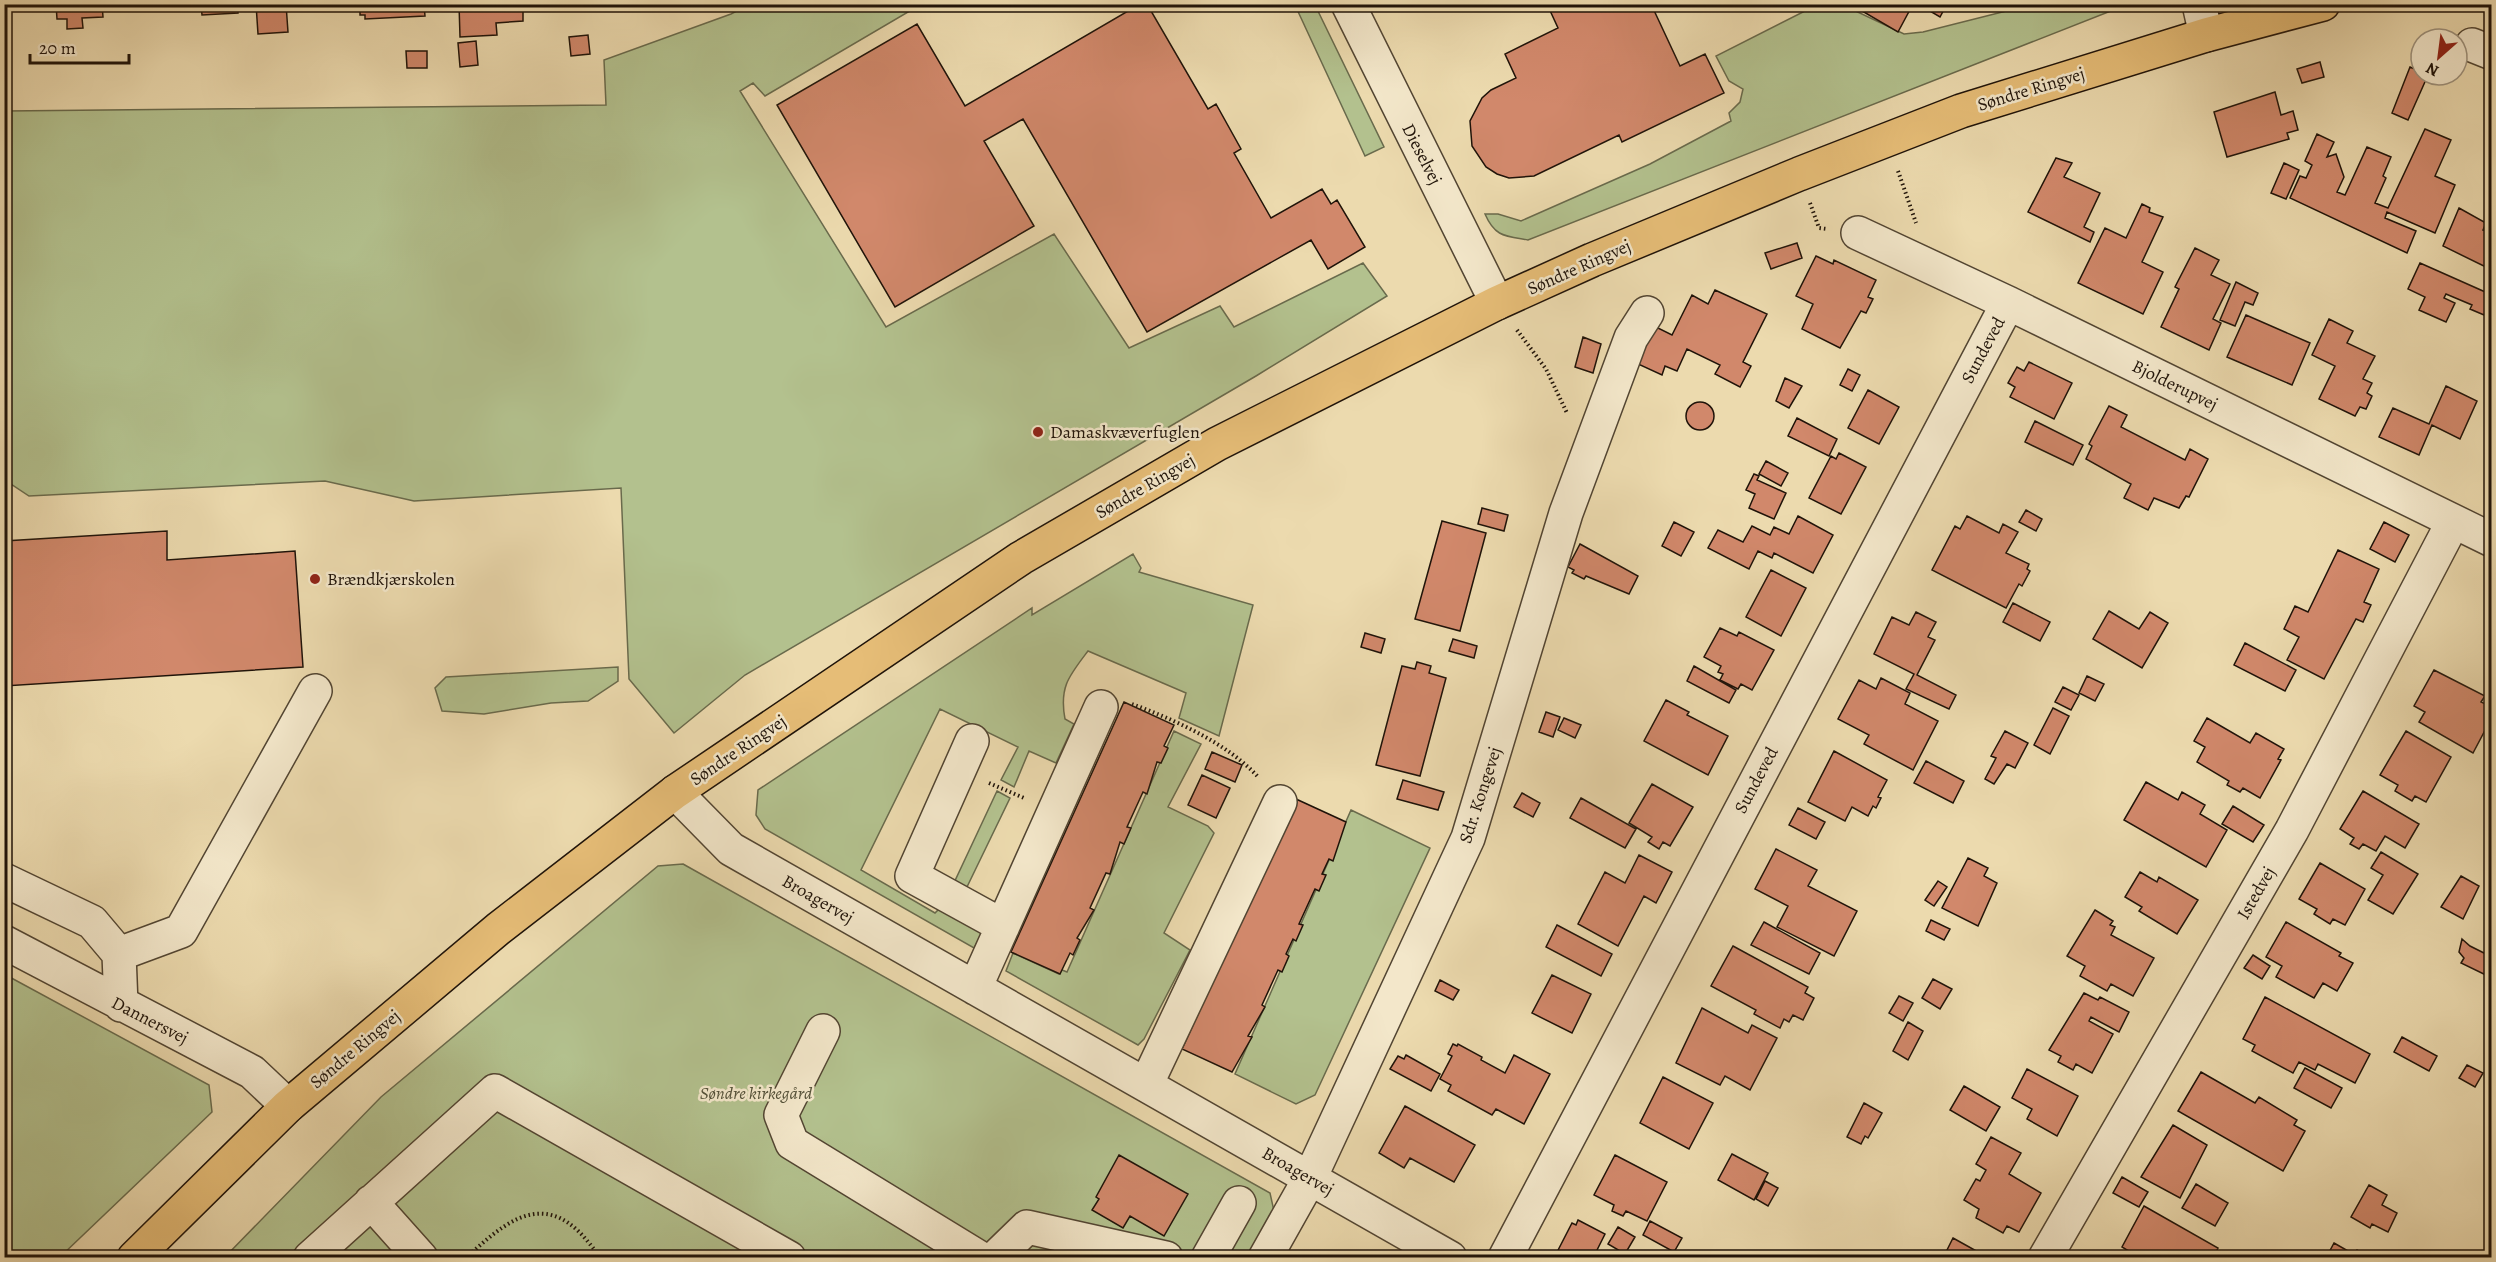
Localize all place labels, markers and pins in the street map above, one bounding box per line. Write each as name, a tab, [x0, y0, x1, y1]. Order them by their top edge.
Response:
place label: Damaskvæverfuglen	[1050, 420, 1200, 444]
marker: Damaskvæverfuglen	[1031, 425, 1045, 439]
place label: Brændkjærskolen	[327, 567, 455, 591]
marker: Brændkjærskolen	[308, 572, 322, 586]

